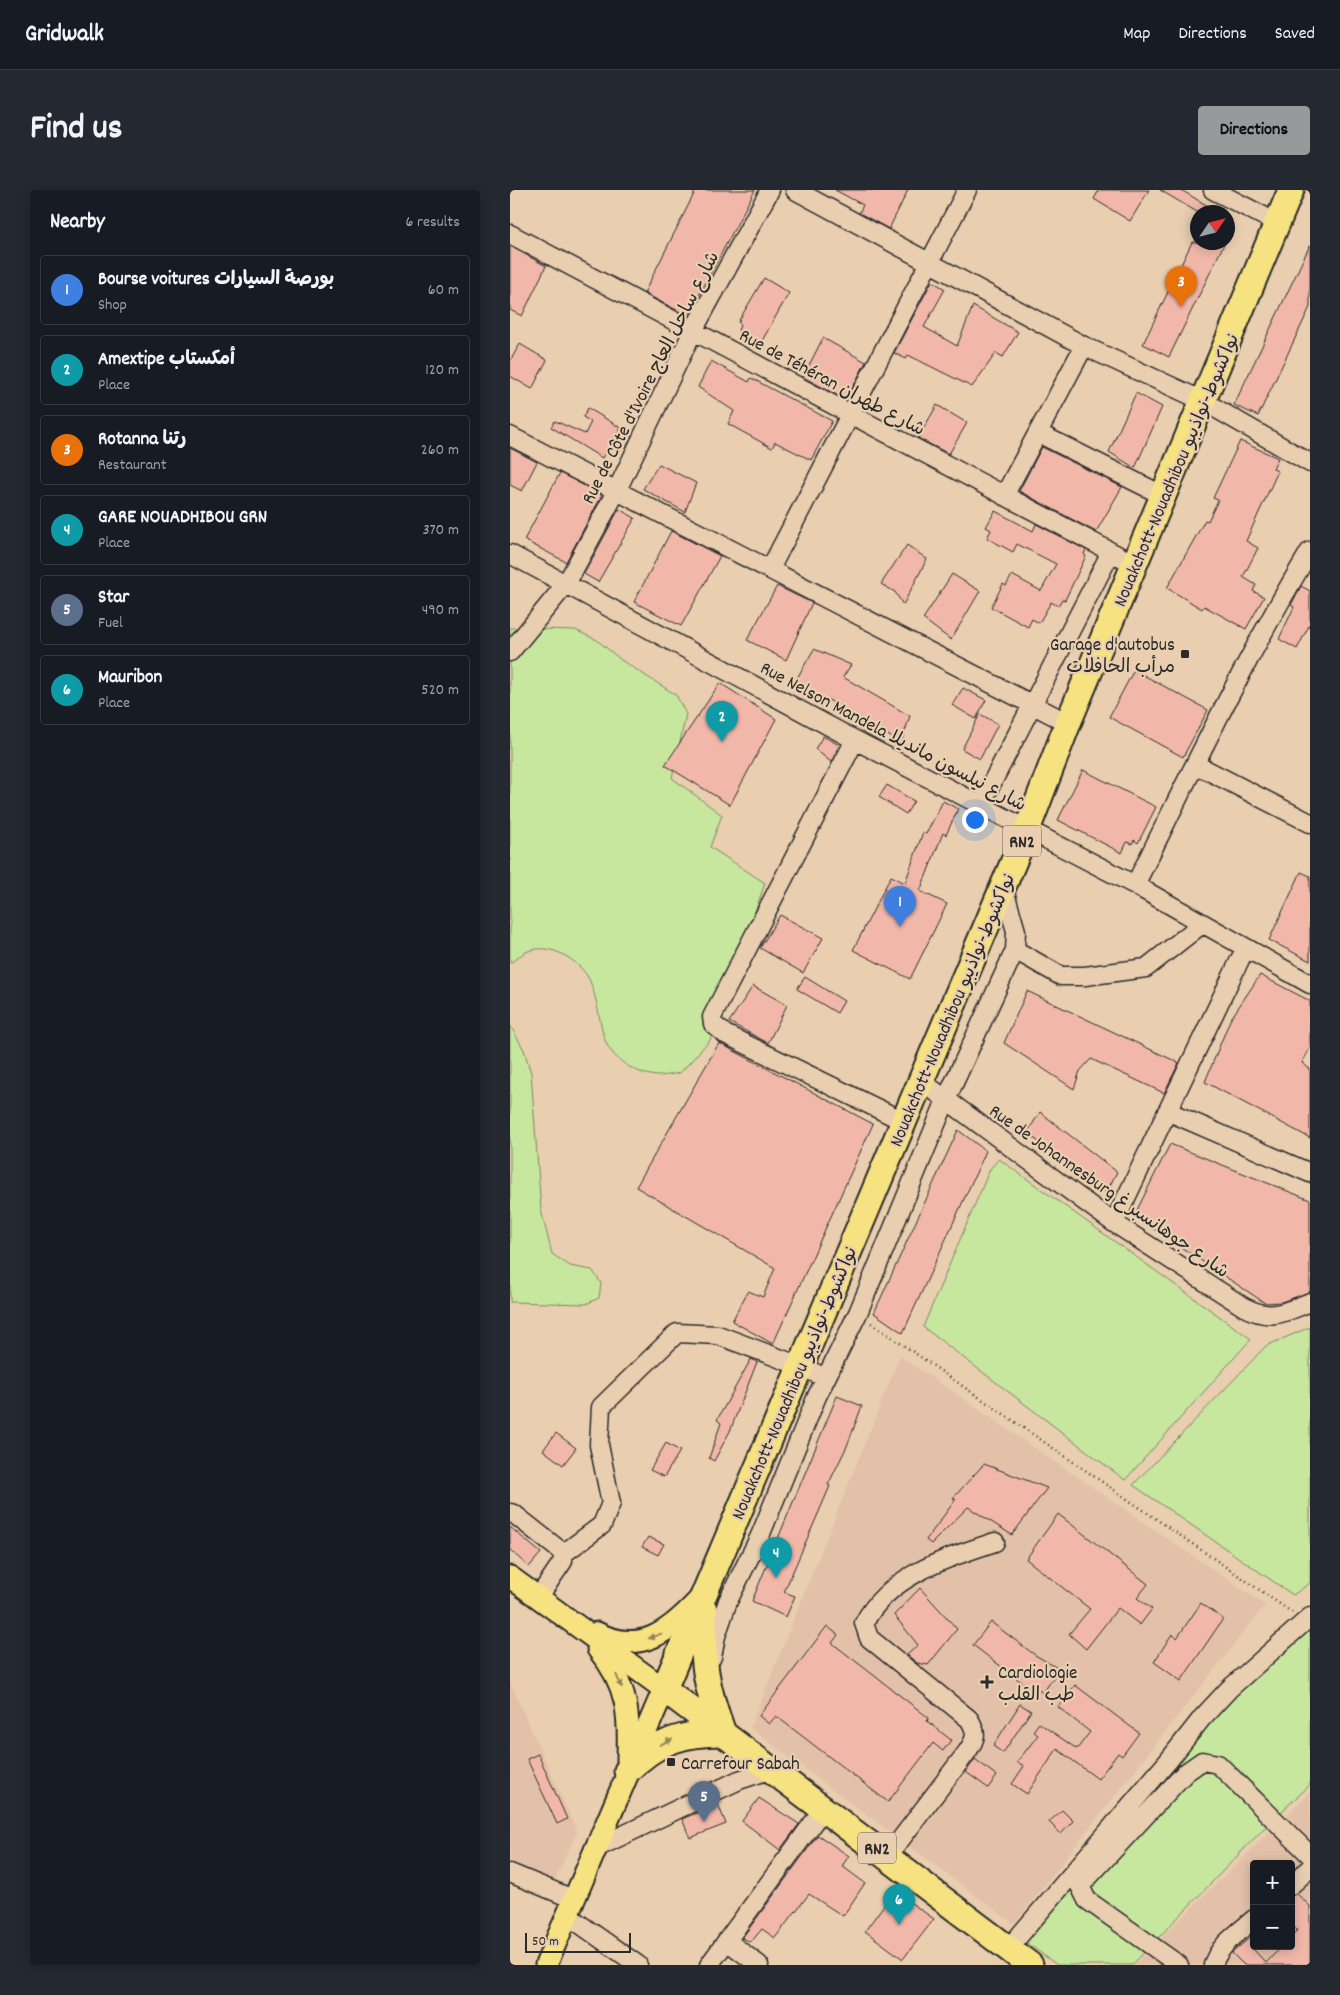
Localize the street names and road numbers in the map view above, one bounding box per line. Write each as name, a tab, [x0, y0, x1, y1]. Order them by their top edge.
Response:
street label: Rue de Côte d'Ivoire شارع ساحل العاج	[576, 248, 728, 510]
street label: Rue de Téhéran شارع طهران	[734, 324, 929, 445]
street label: Nouakchott-Nouadhibou نواكشوط-نواذيبو	[1108, 329, 1248, 612]
street label: Rue Nelson Mandela شارع نيلسون مانديلا	[755, 656, 1030, 820]
road number: RN2	[1003, 826, 1041, 856]
street label: Nouakchott-Nouadhibou نواكشوط-نواذيبو	[884, 869, 1024, 1152]
street label: Rue de Johannesburg شارع جوهانسبرغ	[983, 1099, 1233, 1286]
street label: Nouakchott-Nouadhibou نواكشوط-نواذيبو	[726, 1242, 866, 1525]
road number: RN2	[858, 1832, 896, 1864]

